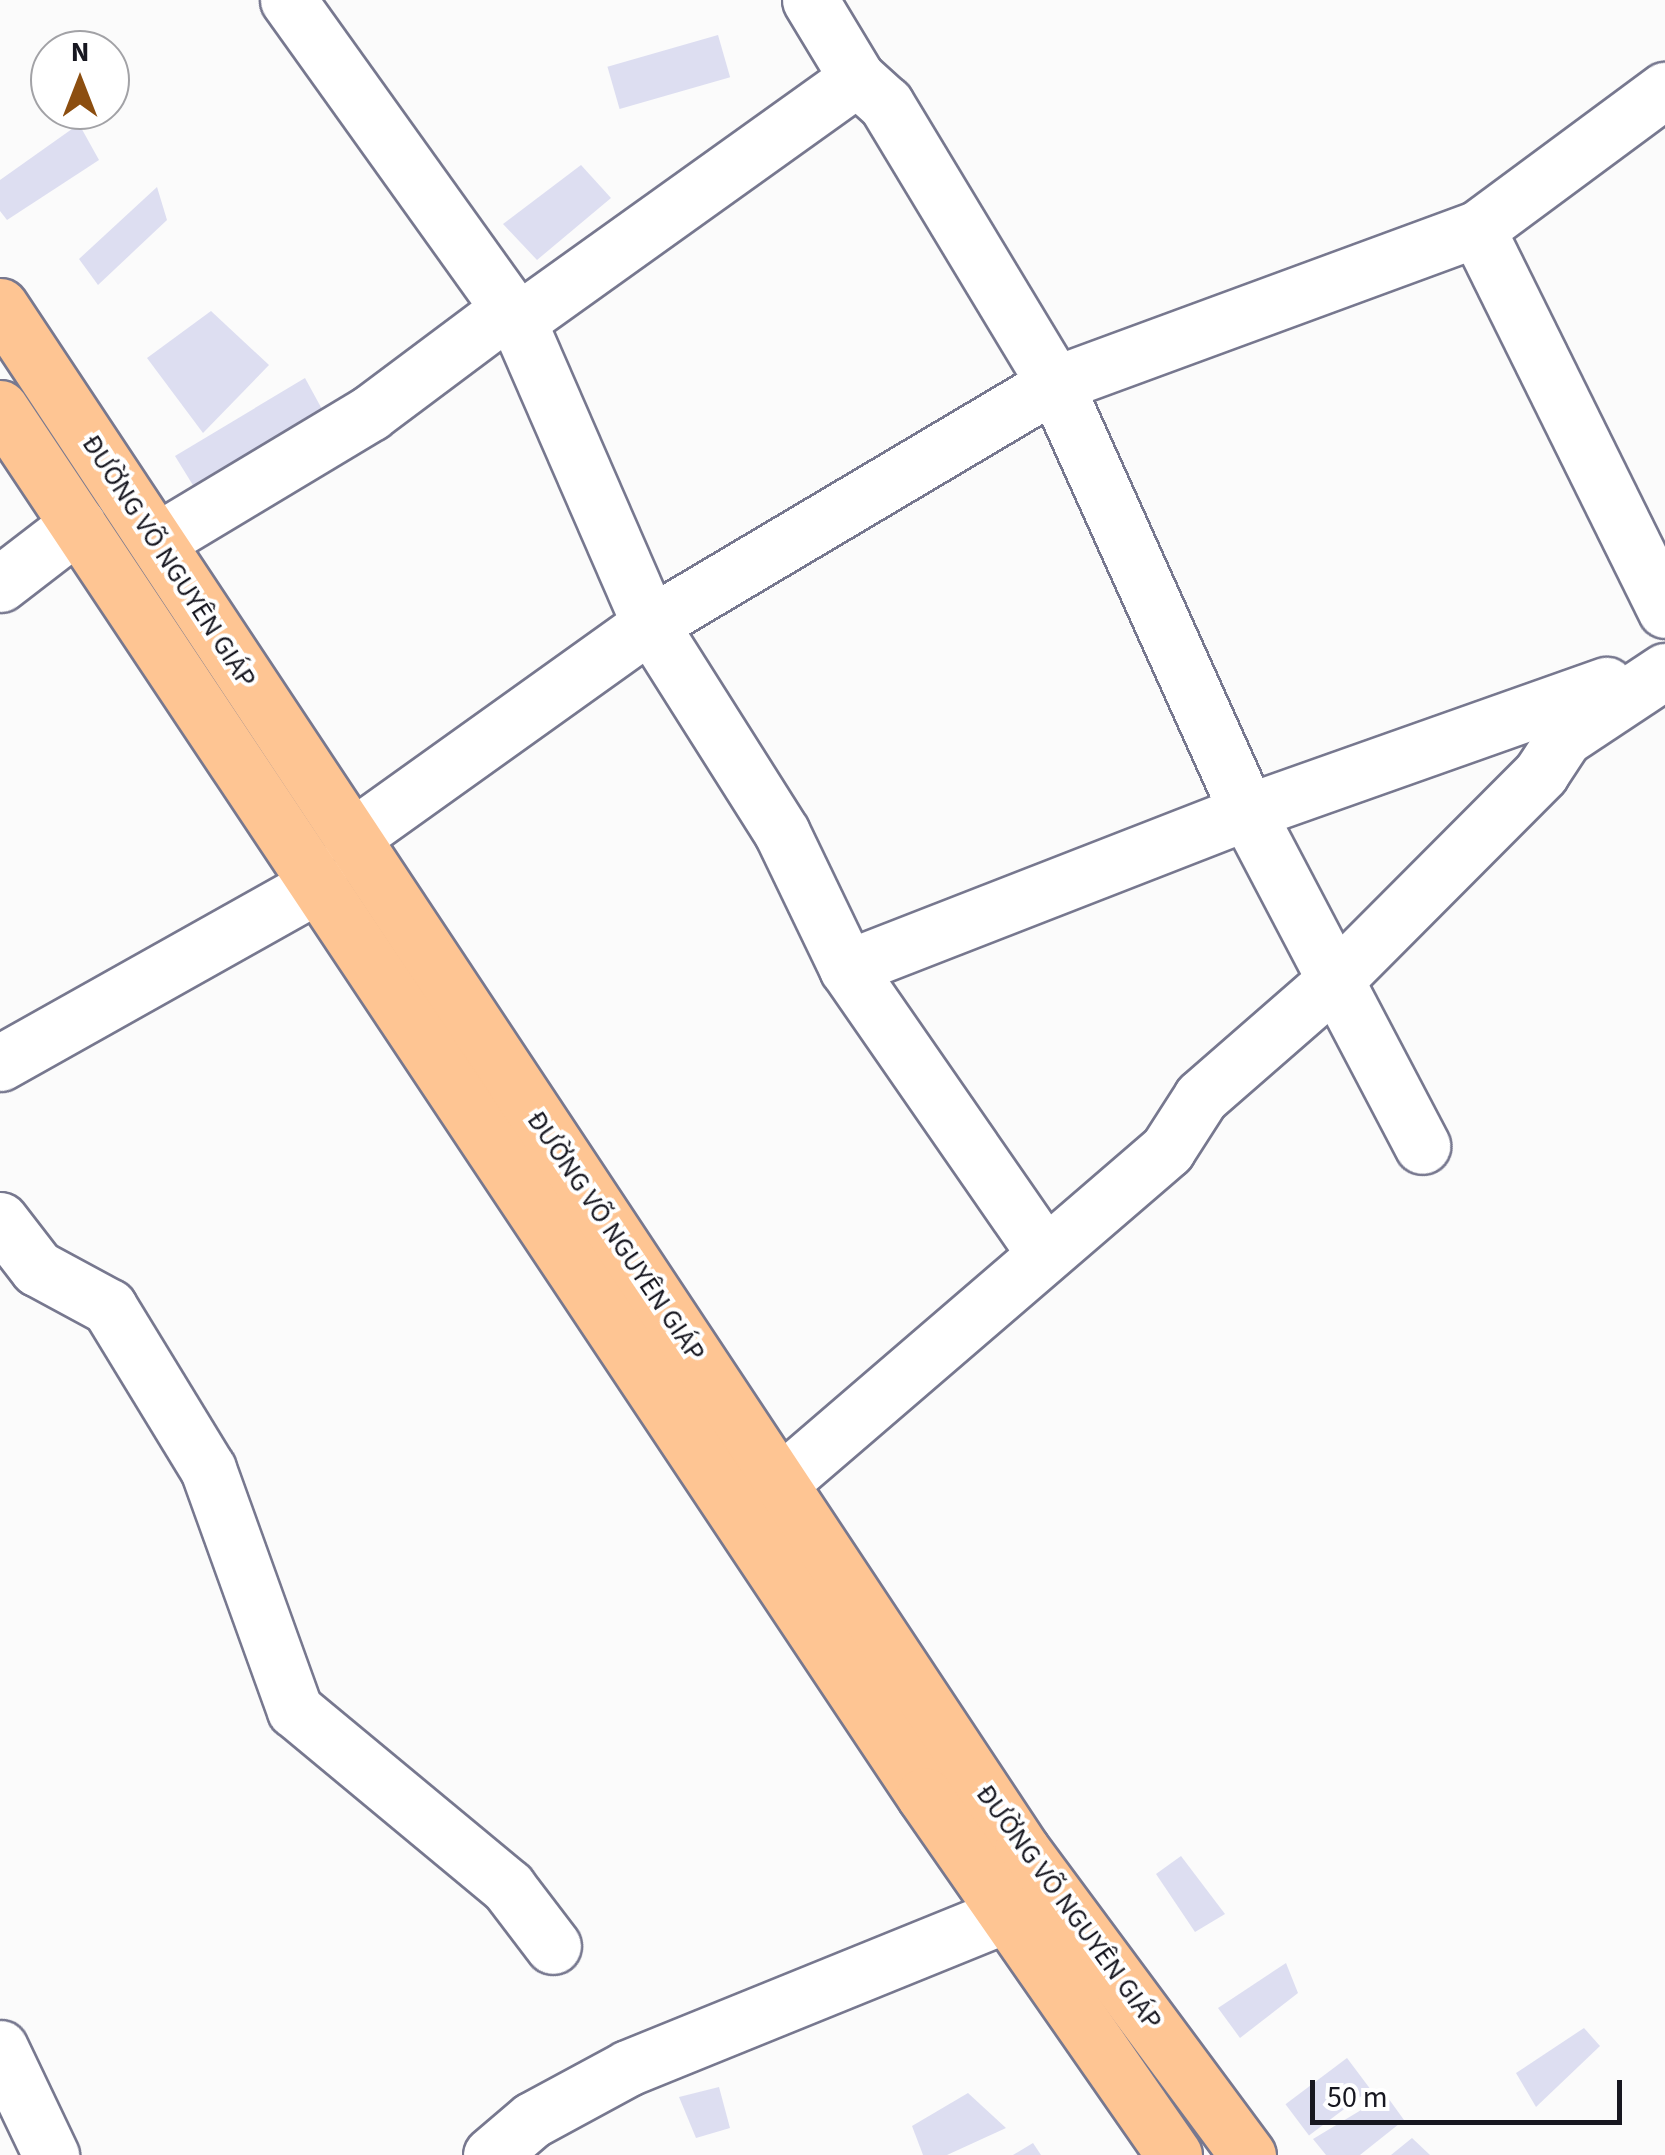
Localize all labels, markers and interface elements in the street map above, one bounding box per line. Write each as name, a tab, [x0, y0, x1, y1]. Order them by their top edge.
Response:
north arrow	[30, 30, 130, 130]
text: N	[71, 32, 89, 72]
street label: ĐƯỜNG VÕ NGUYÊN GIÁP	[75, 428, 263, 694]
street label: ĐƯỜNG VÕ NGUYÊN GIÁP	[520, 1104, 712, 1368]
street label: ĐƯỜNG VÕ NGUYÊN GIÁP	[969, 1778, 1169, 2036]
scale bar	[1315, 2060, 1628, 2122]
text: 50 m	[1327, 2076, 1388, 2119]

